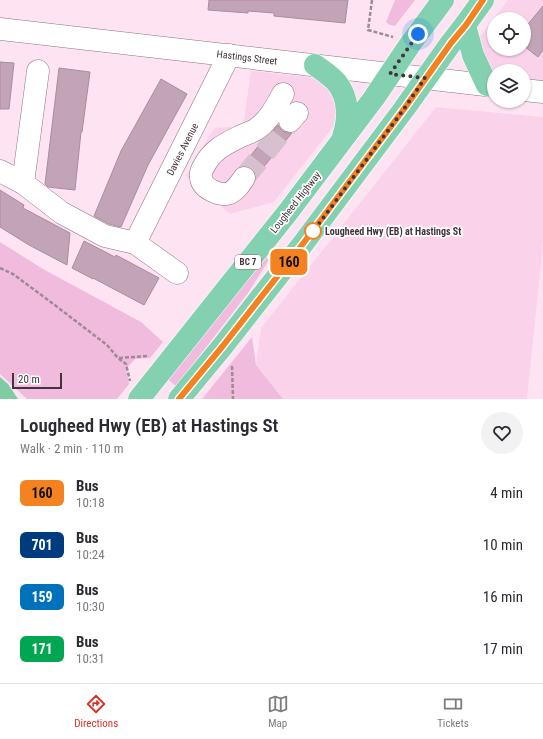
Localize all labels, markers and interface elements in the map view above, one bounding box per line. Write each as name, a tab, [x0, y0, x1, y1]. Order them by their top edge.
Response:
map controls	[487, 12, 531, 108]
button: locate	[487, 12, 531, 56]
your location	[408, 24, 428, 44]
street label: Hastings Street	[216, 48, 278, 67]
button: layers	[487, 64, 531, 108]
street label: Davies Avenue	[165, 121, 200, 177]
street label: Lougheed Highway	[268, 170, 323, 235]
marker: Lougheed Hwy (EB) at Hastings St	[304, 222, 322, 240]
place label: Lougheed Hwy (EB) at Hastings St	[325, 226, 461, 238]
line badge: 160	[266, 249, 312, 275]
text: 160	[278, 254, 300, 270]
road number: BC 7	[235, 255, 261, 269]
scale bar	[12, 371, 62, 390]
text: 20 m	[18, 373, 40, 386]
button: heart	[481, 412, 523, 454]
text: Lougheed Hwy (EB) at Hastings St	[20, 414, 278, 437]
text: Walk · 2 min · 110 m	[20, 441, 124, 456]
text: Bus	[76, 477, 99, 495]
text: 4 min	[490, 484, 523, 502]
text: 160	[31, 485, 53, 501]
text: 10:18	[76, 495, 105, 510]
text: Bus	[76, 529, 99, 547]
text: 10 min	[483, 536, 523, 554]
text: 701	[31, 537, 53, 553]
text: 10:24	[76, 547, 105, 562]
text: Bus	[76, 581, 99, 599]
text: 16 min	[483, 588, 523, 606]
text: 159	[31, 589, 53, 605]
text: 10:30	[76, 599, 105, 614]
text: Bus	[76, 633, 99, 651]
text: 17 min	[483, 640, 523, 658]
text: 171	[31, 641, 53, 657]
text: 10:31	[76, 651, 105, 666]
tab: Directions	[74, 693, 118, 730]
tab: Map	[267, 693, 289, 730]
tab: Tickets	[437, 693, 469, 730]

